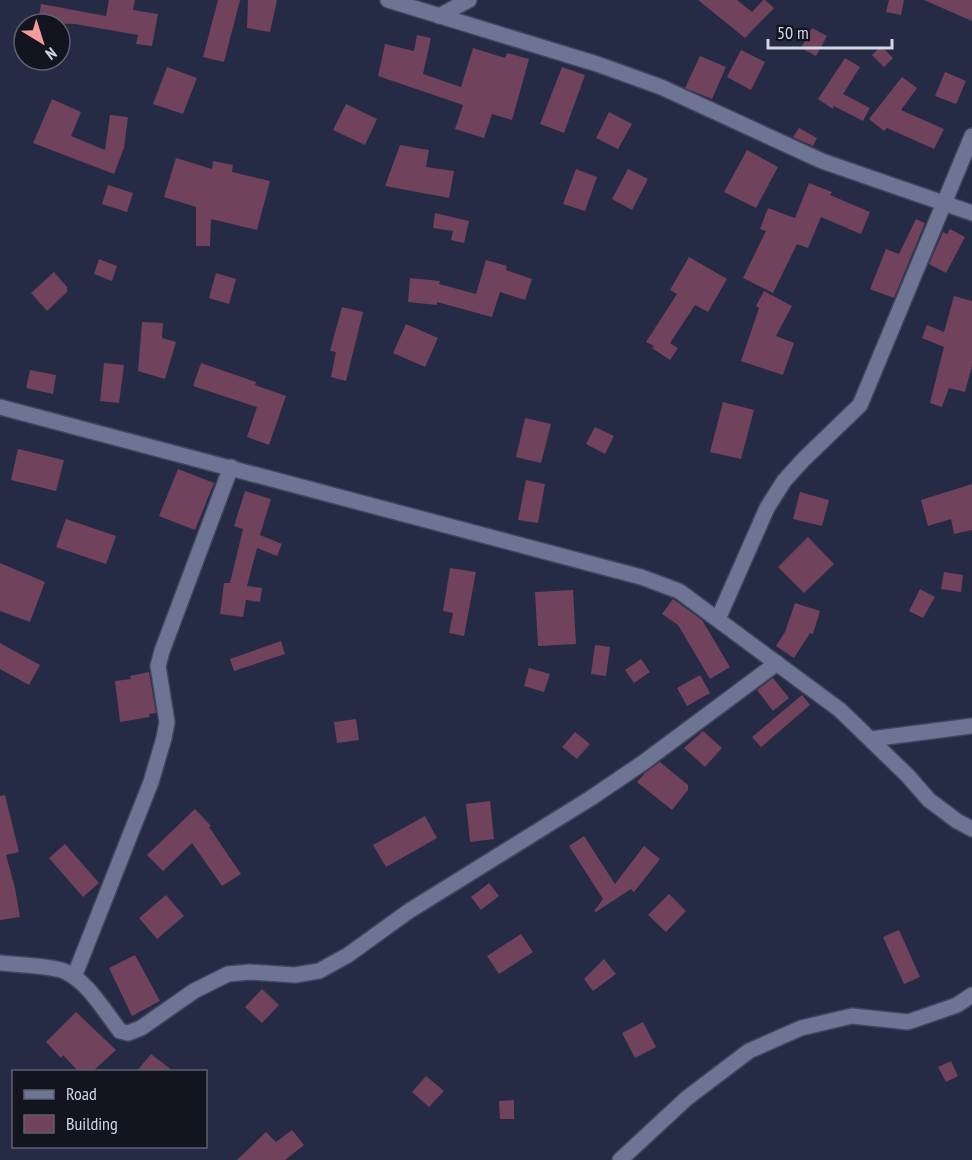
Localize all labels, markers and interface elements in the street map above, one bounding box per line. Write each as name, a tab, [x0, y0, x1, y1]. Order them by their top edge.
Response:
north arrow	[12, 12, 72, 72]
scale bar	[768, 12, 892, 50]
text: 50 m	[777, 21, 809, 44]
text: N	[42, 43, 61, 64]
legend	[12, 1070, 207, 1148]
text: Road	[66, 1082, 97, 1105]
text: Building	[66, 1112, 118, 1135]

